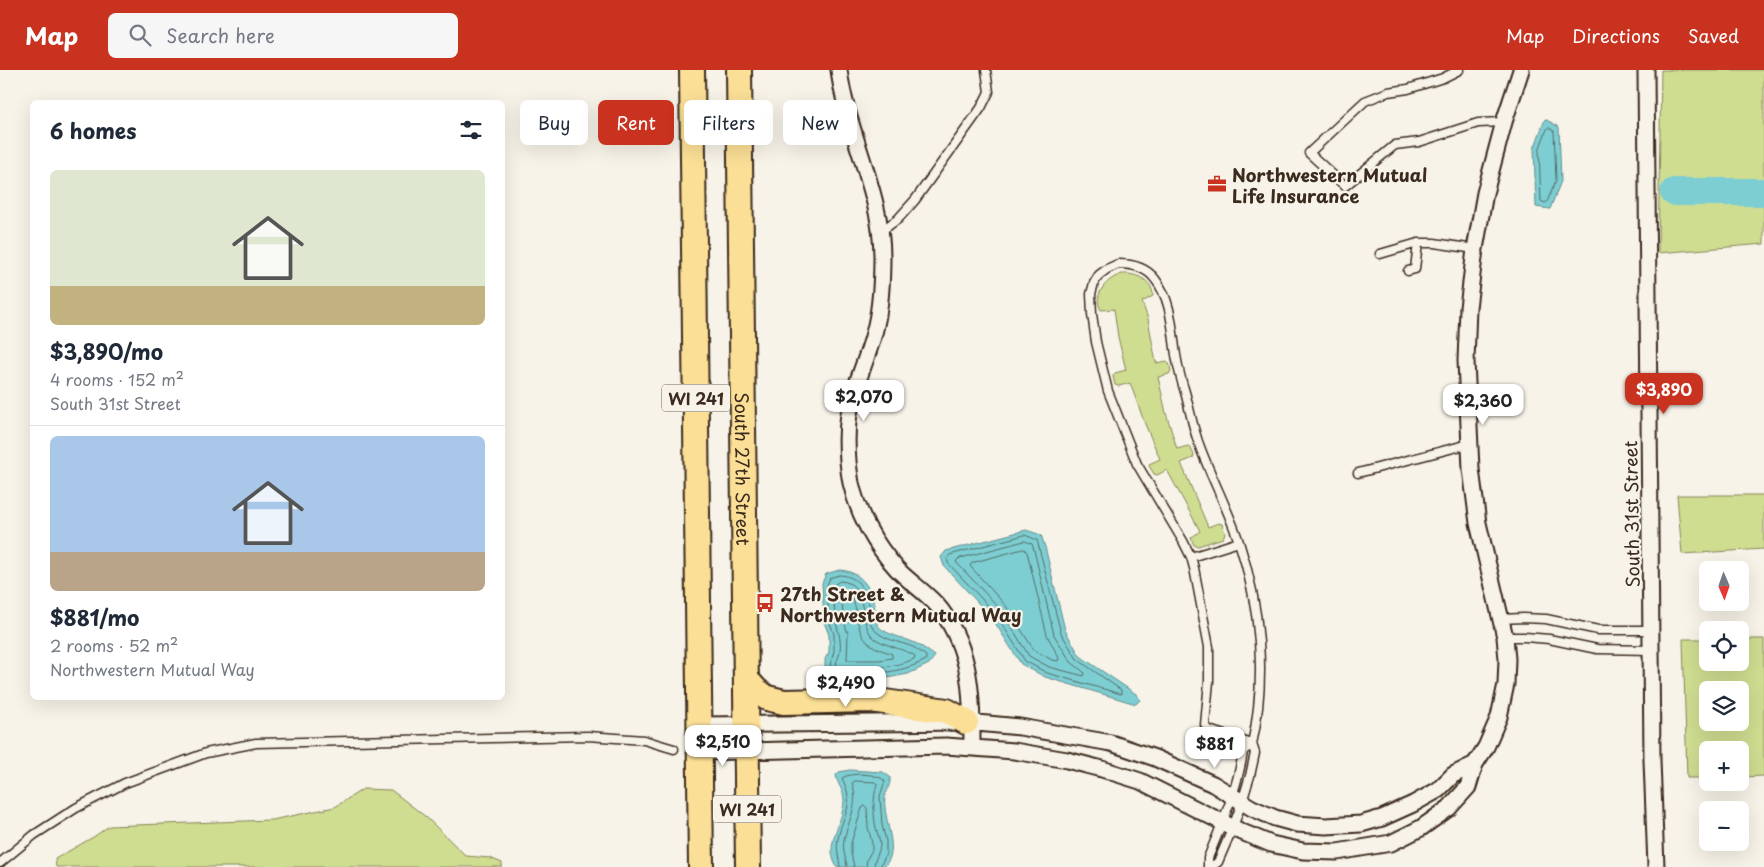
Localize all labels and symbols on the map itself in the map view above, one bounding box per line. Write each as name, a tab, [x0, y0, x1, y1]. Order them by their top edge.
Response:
place label: Northwestern Mutual Life Insurance	[1232, 161, 1427, 209]
office icon: Northwestern Mutual Life Insurance	[1206, 173, 1228, 195]
pin: $3,890	[1623, 372, 1705, 415]
pin: $2,070	[823, 380, 905, 422]
road number: WI 241	[662, 384, 730, 412]
pin: $2,360	[1442, 384, 1524, 426]
street label: South 27th Street	[729, 392, 758, 546]
street label: South 31st Street	[1616, 440, 1646, 588]
north arrow	[1699, 561, 1749, 611]
place label: 27th Street & Northwestern Mutual Way	[780, 580, 1022, 628]
bus stop icon: 27th Street & Northwestern Mutual Way	[754, 592, 776, 614]
pin: $2,490	[805, 666, 887, 708]
pin: $2,510	[682, 724, 764, 767]
pin: $881	[1185, 726, 1245, 769]
road number: WI 241	[713, 796, 781, 822]

